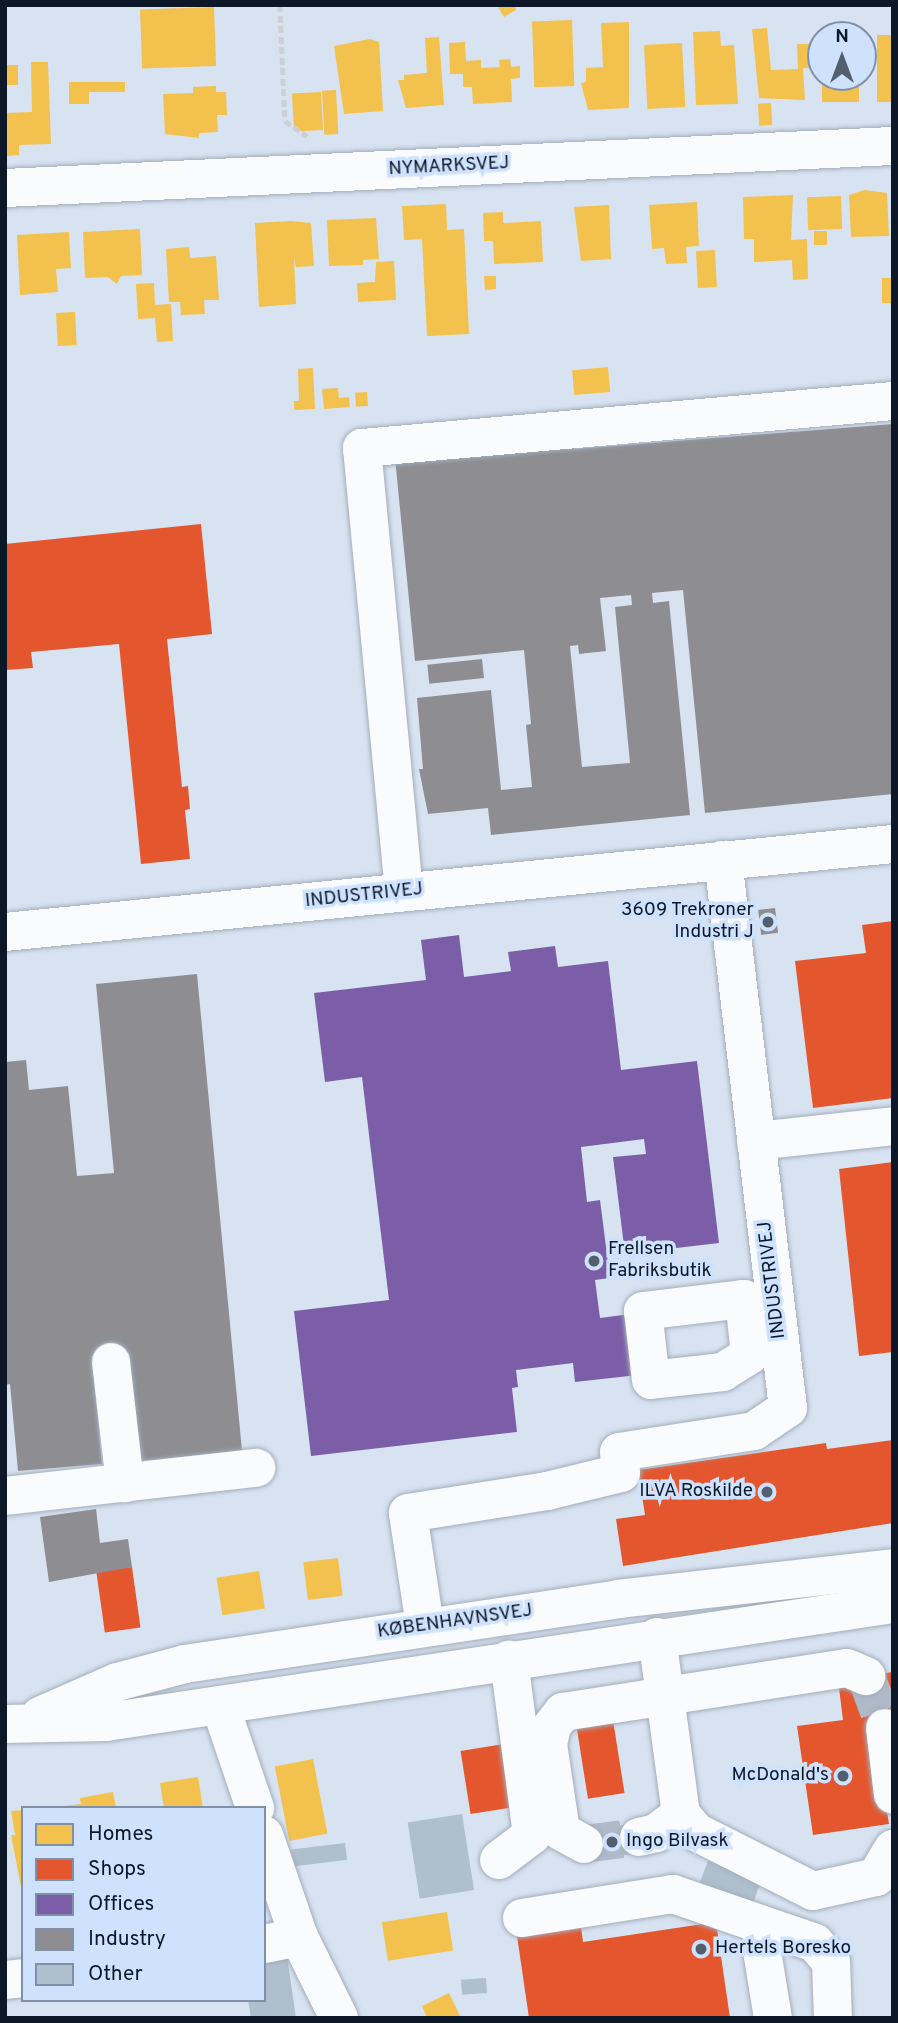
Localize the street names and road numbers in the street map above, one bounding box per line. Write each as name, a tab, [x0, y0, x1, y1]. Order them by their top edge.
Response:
street label: NYMARKSVEJ	[388, 152, 510, 182]
street label: INDUSTRIVEJ	[304, 878, 424, 914]
street label: INDUSTRIVEJ	[754, 1220, 792, 1340]
street label: KØBENHAVNSVEJ	[376, 1600, 534, 1644]

